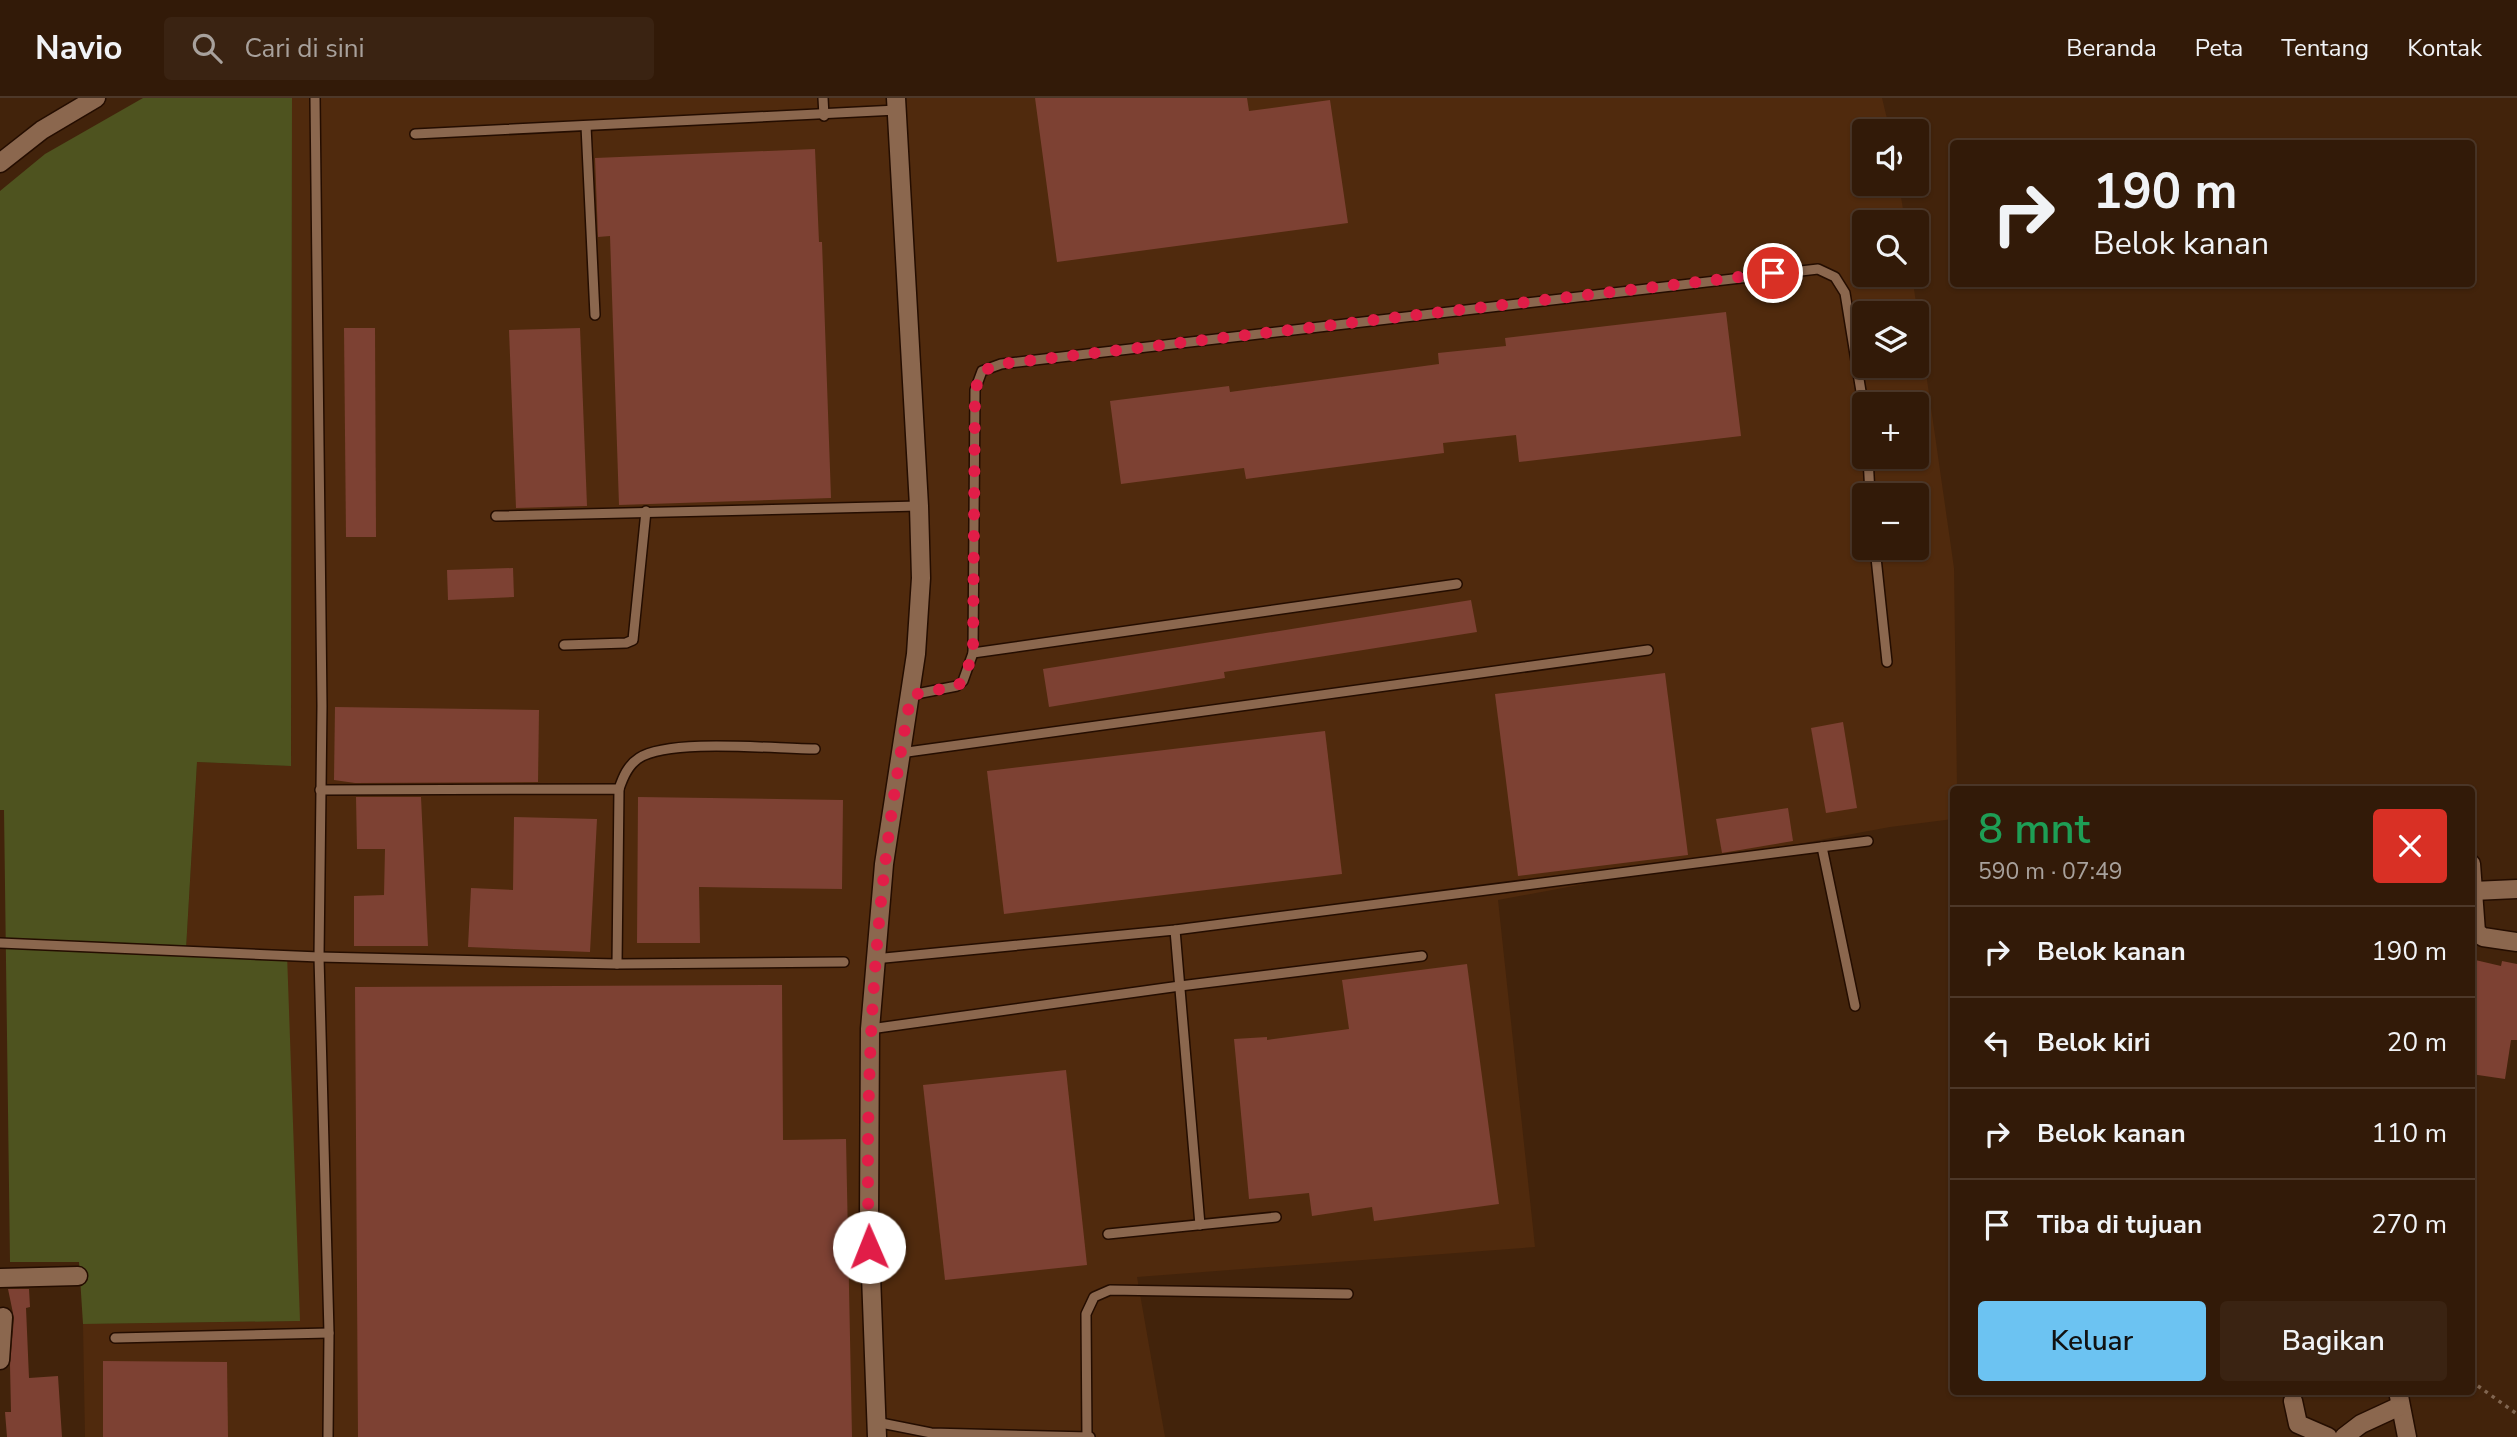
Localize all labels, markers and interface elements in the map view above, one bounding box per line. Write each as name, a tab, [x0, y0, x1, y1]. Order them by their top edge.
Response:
search box	[164, 17, 654, 80]
text: Navio	[35, 26, 122, 71]
icon: search	[188, 29, 226, 67]
text: Cari di sini	[244, 31, 364, 66]
text: Beranda	[2066, 32, 2157, 64]
text: Peta	[2195, 32, 2243, 64]
text: Tentang	[2281, 32, 2369, 64]
text: Kontak	[2407, 32, 2482, 64]
map controls	[1852, 119, 1929, 560]
button: sound	[1852, 119, 1929, 196]
text: 190 m	[2093, 158, 2237, 225]
icon: right	[1978, 168, 2069, 259]
button: search	[1852, 210, 1929, 287]
text: Belok kanan	[2093, 222, 2269, 265]
pin	[1743, 243, 1803, 303]
icon: arrive	[1754, 254, 1792, 292]
button: layers	[1852, 301, 1929, 378]
button: +	[1852, 392, 1929, 469]
button: −	[1852, 483, 1929, 560]
text: 8 mnt	[1978, 801, 2090, 858]
button: close	[2373, 809, 2447, 883]
text: 590 m · 07:49	[1978, 856, 2123, 887]
icon: right	[1978, 933, 2016, 971]
text: Belok kanan	[2037, 934, 2186, 969]
text: 190 m	[2371, 934, 2447, 969]
icon: left	[1978, 1024, 2016, 1062]
text: Belok kiri	[2037, 1025, 2150, 1060]
text: 20 m	[2387, 1025, 2447, 1060]
icon: right	[1978, 1115, 2016, 1153]
text: Belok kanan	[2037, 1116, 2186, 1151]
text: 110 m	[2371, 1116, 2447, 1151]
icon: arrive	[1978, 1206, 2016, 1244]
text: Tiba di tujuan	[2037, 1207, 2202, 1242]
text: 270 m	[2371, 1207, 2447, 1242]
position arrow	[832, 1210, 906, 1284]
button: Keluar	[1978, 1301, 2206, 1381]
button: Bagikan	[2220, 1301, 2447, 1381]

